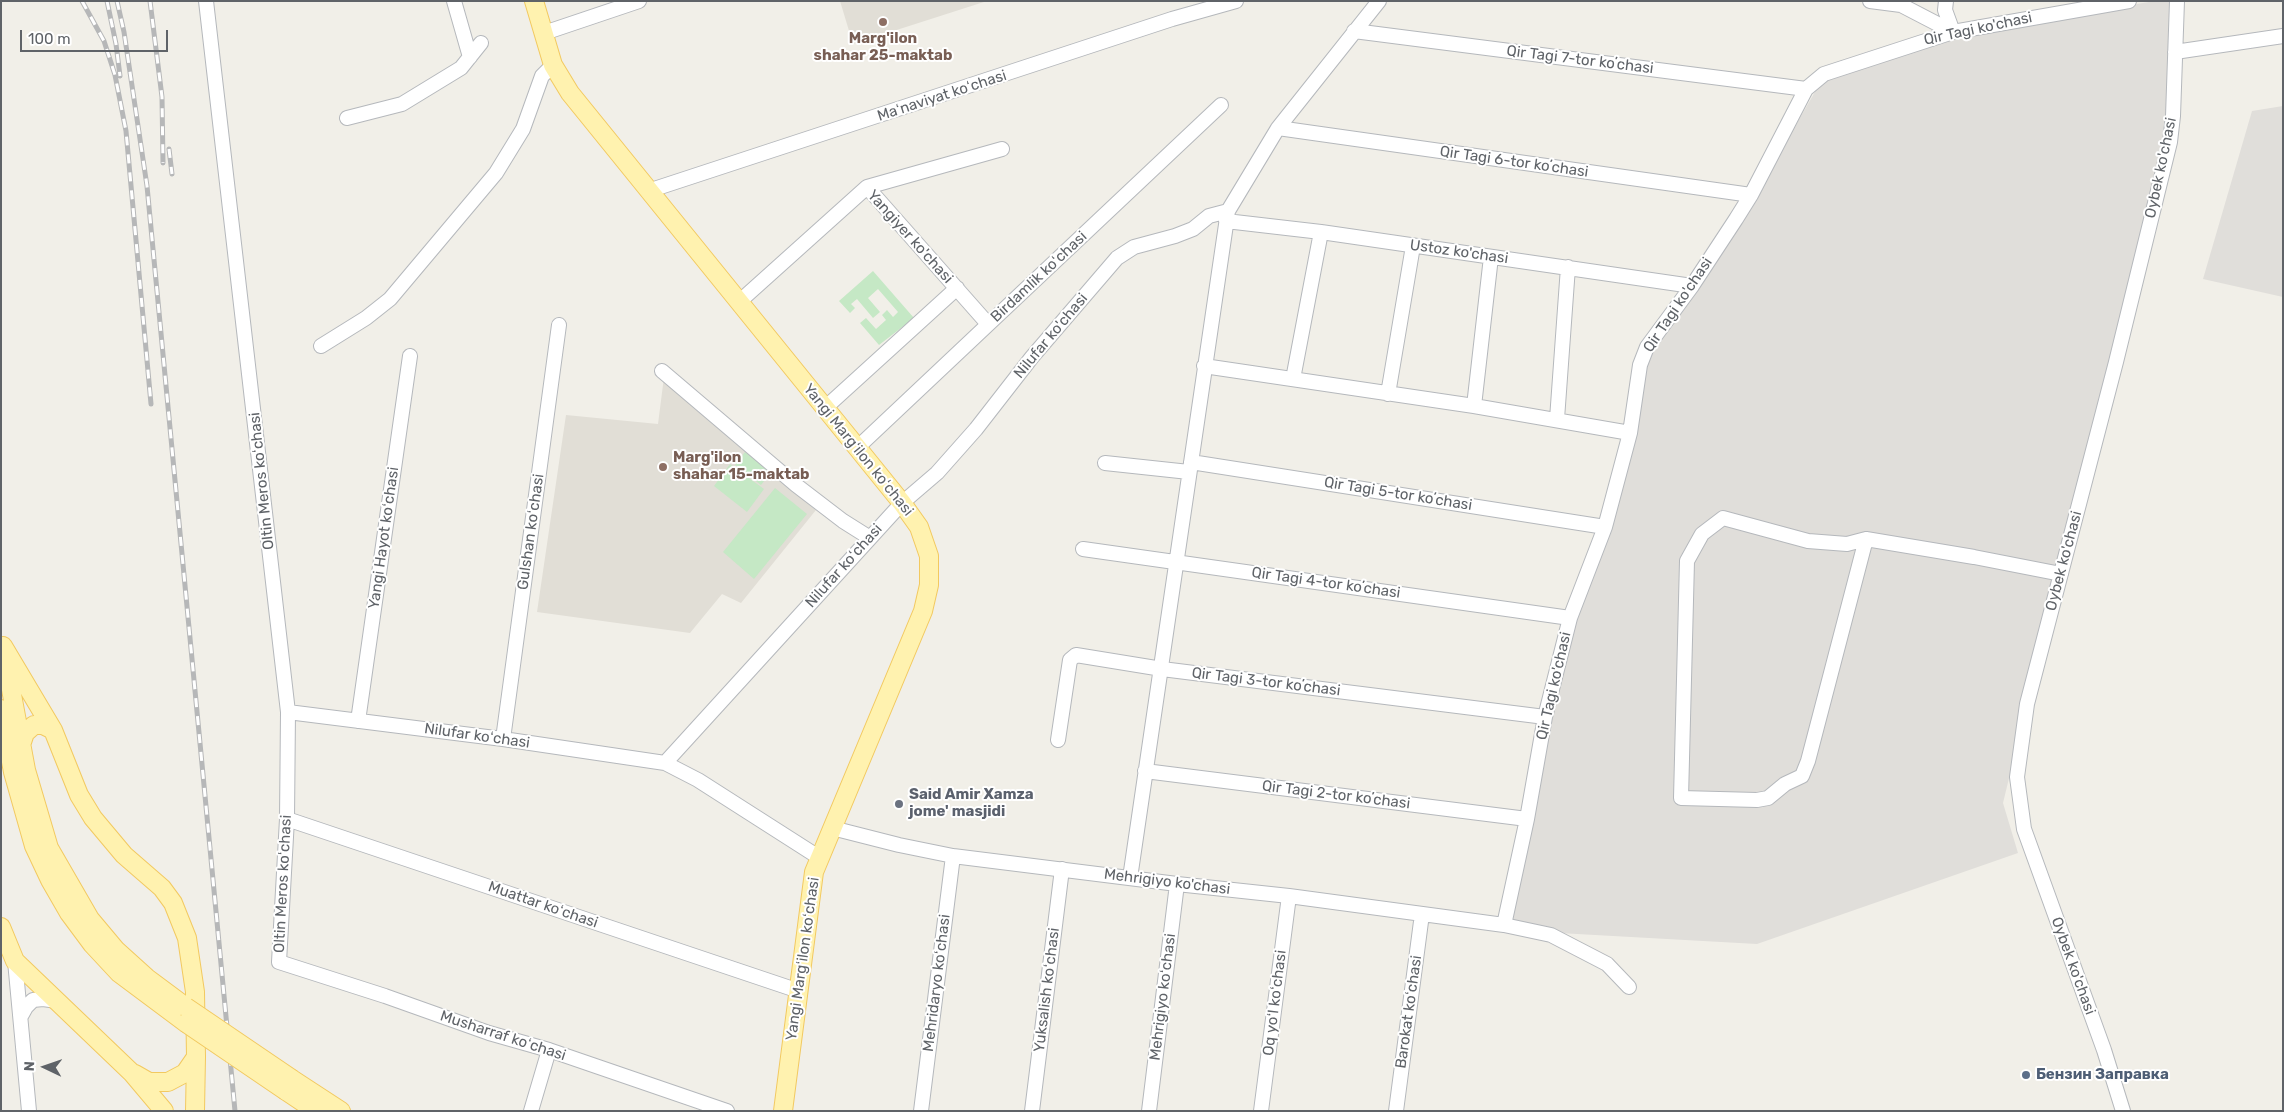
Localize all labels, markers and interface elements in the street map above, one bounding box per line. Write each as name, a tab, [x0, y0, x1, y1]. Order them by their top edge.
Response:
street label: Qir Tagi ko'chasi	[1922, 9, 2034, 49]
marker: Marg'ilon shahar 25-maktab	[877, 16, 889, 28]
scale bar	[22, 20, 170, 52]
text: 100 m	[28, 30, 70, 48]
place label: Marg'ilon shahar 25-maktab	[814, 30, 952, 65]
street label: Qir Tagi 7-tor koʼchasi	[1506, 42, 1654, 78]
street label: Maʻnaviyat koʻchasi	[875, 67, 1009, 125]
street label: Oybek ko'chasi	[2142, 116, 2180, 220]
street label: Qir Tagi 6-tor koʼchasi	[1439, 143, 1589, 181]
street label: Yangiyer ko'chasi	[863, 187, 957, 287]
street label: Birdamlik koʻchasi	[987, 228, 1091, 326]
street label: Ustoz ko'chasi	[1409, 236, 1509, 268]
street label: Qir Tagi ko'chasi	[1640, 254, 1716, 356]
street label: Nilufar ko'chasi	[1010, 290, 1092, 382]
street label: Yangi Margʻilon koʻchasi	[799, 380, 917, 520]
street label: Oltin Meros koʻchasi	[246, 411, 278, 551]
place label: Marg'ilon shahar 15-maktab	[673, 449, 809, 484]
marker: Marg'ilon shahar 15-maktab	[657, 461, 669, 473]
street label: Yangi Hayot koʻchasi	[365, 466, 403, 610]
street label: Gulshan koʻchasi	[514, 473, 548, 591]
street label: Qir Tagi 5-tor koʼchasi	[1323, 473, 1473, 515]
street label: Oybek ko'chasi	[2042, 509, 2086, 613]
street label: Nilufar koʻchasi	[802, 520, 886, 612]
street label: Qir Tagi 4-tor koʼchasi	[1250, 564, 1402, 602]
street label: Qir Tagi ko'chasi	[1533, 630, 1575, 742]
street label: Qir Tagi 3-tor koʼchasi	[1191, 664, 1341, 700]
street label: Nilufar koʻchasi	[423, 720, 531, 752]
street label: Qir Tagi 2-tor koʼchasi	[1261, 777, 1411, 813]
place label: Said Amir Xamza jome' masjidi	[909, 786, 1034, 821]
marker: Said Amir Xamza jome' masjidi	[893, 798, 905, 810]
street label: Oltin Meros koʻchasi	[270, 815, 296, 953]
street label: Mehrigiyo ko'chasi	[1103, 865, 1231, 899]
street label: Yangi Margʻilon koʻchasi	[783, 876, 823, 1042]
street label: Muattar koʻchasi	[486, 878, 600, 932]
street label: Mehridaryo koʻchasi	[920, 913, 954, 1053]
street label: Oybek ko'chasi	[2047, 915, 2099, 1017]
street label: Yuksalish koʻchasi	[1030, 927, 1064, 1053]
street label: Mehrigiyo koʻchasi	[1146, 932, 1180, 1062]
street label: Oq yoʻl koʻchasi	[1260, 949, 1290, 1057]
street label: Barokat koʻchasi	[1392, 954, 1426, 1070]
street label: Musharraf koʻchasi	[438, 1007, 568, 1065]
north arrow	[20, 1042, 70, 1092]
text: N	[21, 1061, 38, 1072]
place label: Бензин Заправка	[2036, 1066, 2169, 1084]
marker: Бензин Заправка	[2020, 1069, 2032, 1081]

